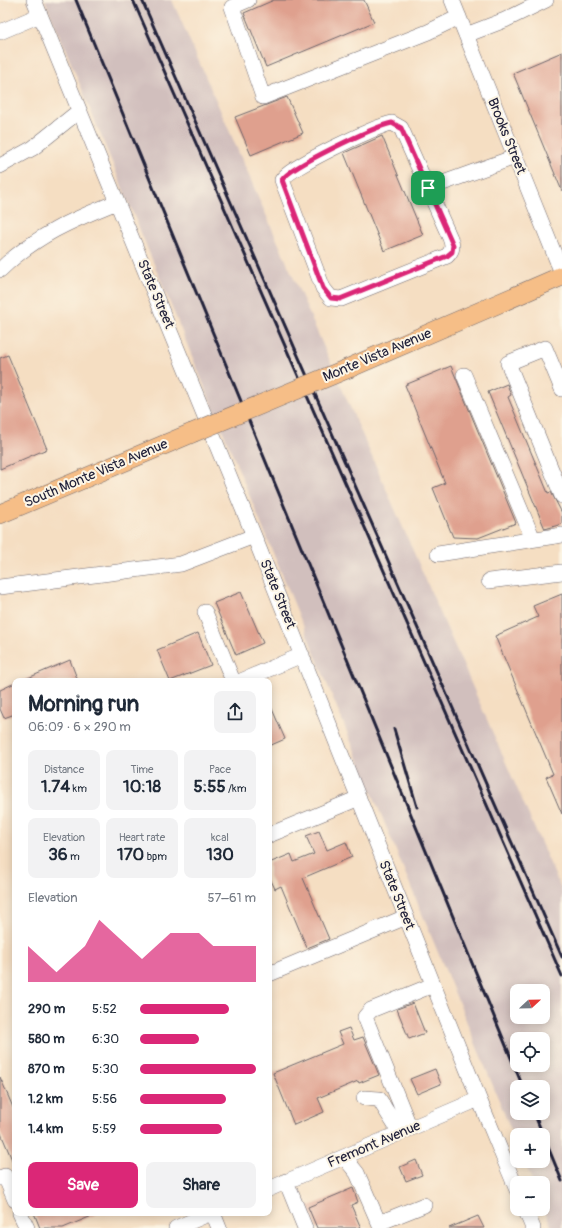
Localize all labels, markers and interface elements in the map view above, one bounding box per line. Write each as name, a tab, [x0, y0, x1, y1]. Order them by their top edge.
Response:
street label: Brooks Street	[484, 95, 530, 177]
pin	[411, 171, 445, 205]
icon: arrive	[417, 177, 439, 199]
street label: State Street	[134, 257, 178, 331]
street label: Monte Vista Avenue	[320, 324, 434, 386]
street label: South Monte Vista Avenue	[22, 435, 170, 511]
street label: State Street	[256, 557, 300, 632]
text: Morning run	[28, 690, 139, 718]
button: share	[214, 691, 256, 733]
text: 06:09 · 6 × 290 m	[28, 719, 131, 735]
text: Distance	[44, 763, 84, 776]
text: Time	[131, 763, 154, 776]
text: Pace	[209, 763, 231, 776]
text: 1.74	[41, 776, 70, 797]
text: 10:18	[123, 776, 161, 797]
text: 5:55	[194, 776, 226, 797]
text: km	[70, 782, 87, 795]
text: /km	[226, 782, 246, 795]
text: Elevation	[43, 831, 85, 844]
text: Heart rate	[119, 831, 165, 844]
text: kcal	[211, 831, 229, 844]
text: 36	[48, 844, 68, 865]
text: 170	[117, 844, 144, 865]
text: 130	[206, 844, 234, 865]
text: m	[68, 850, 80, 863]
text: bpm	[144, 850, 167, 863]
street label: State Street	[375, 858, 419, 933]
text: Elevation	[28, 890, 78, 906]
text: 57–61 m	[207, 890, 256, 906]
north arrow	[510, 984, 550, 1024]
map controls	[510, 984, 550, 1216]
text: 290 m	[28, 1001, 65, 1017]
text: 5:52	[92, 1001, 117, 1017]
text: 580 m	[28, 1031, 65, 1047]
text: 6:30	[92, 1031, 119, 1047]
button: locate	[510, 1032, 550, 1072]
text: 870 m	[28, 1061, 65, 1077]
text: 5:30	[92, 1061, 119, 1077]
button: layers	[510, 1080, 550, 1120]
text: 1.2 km	[28, 1091, 63, 1107]
text: 5:56	[92, 1091, 117, 1107]
street label: Fremont Avenue	[325, 1117, 423, 1171]
text: 1.4 km	[28, 1121, 63, 1137]
text: 5:59	[92, 1121, 116, 1137]
button: +	[510, 1128, 550, 1168]
button: Save	[28, 1162, 138, 1208]
button: Share	[146, 1162, 256, 1208]
button: −	[510, 1176, 550, 1216]

